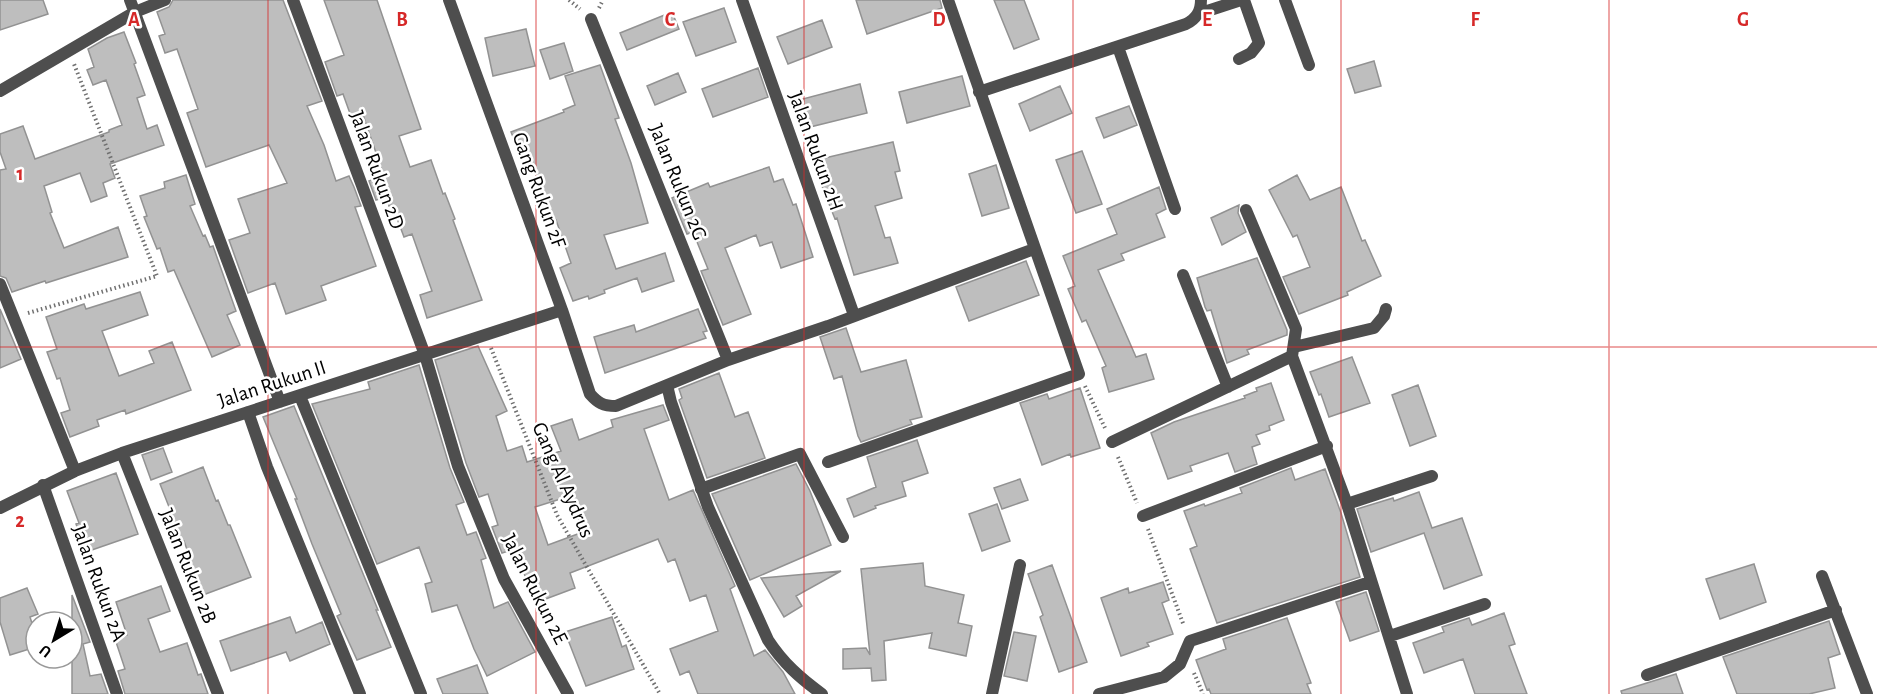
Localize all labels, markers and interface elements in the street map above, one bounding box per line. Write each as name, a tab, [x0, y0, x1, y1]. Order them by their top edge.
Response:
text: A	[128, 10, 140, 30]
text: B	[396, 10, 408, 30]
text: C	[665, 10, 676, 30]
text: D	[932, 10, 946, 30]
text: E	[1202, 10, 1212, 30]
text: F	[1470, 10, 1480, 30]
text: G	[1737, 10, 1749, 30]
street label: Jalan Rukun 2H	[785, 89, 847, 213]
street label: Jalan Rukun 2D	[346, 108, 408, 232]
street label: Jalan Rukun 2G	[645, 121, 711, 243]
street label: Gang Rukun 2F	[508, 129, 570, 251]
text: 1	[16, 164, 24, 184]
street label: Jalan Rukun II	[215, 357, 329, 411]
street label: Gang Al Aydrus	[528, 419, 598, 541]
street label: Jalan Rukun 2B	[155, 506, 221, 626]
text: 2	[15, 511, 25, 531]
street label: Jalan Rukun 2A	[68, 522, 130, 644]
street label: Jalan Rukun 2E	[498, 530, 572, 648]
north arrow	[24, 610, 84, 670]
text: U	[36, 642, 54, 660]

